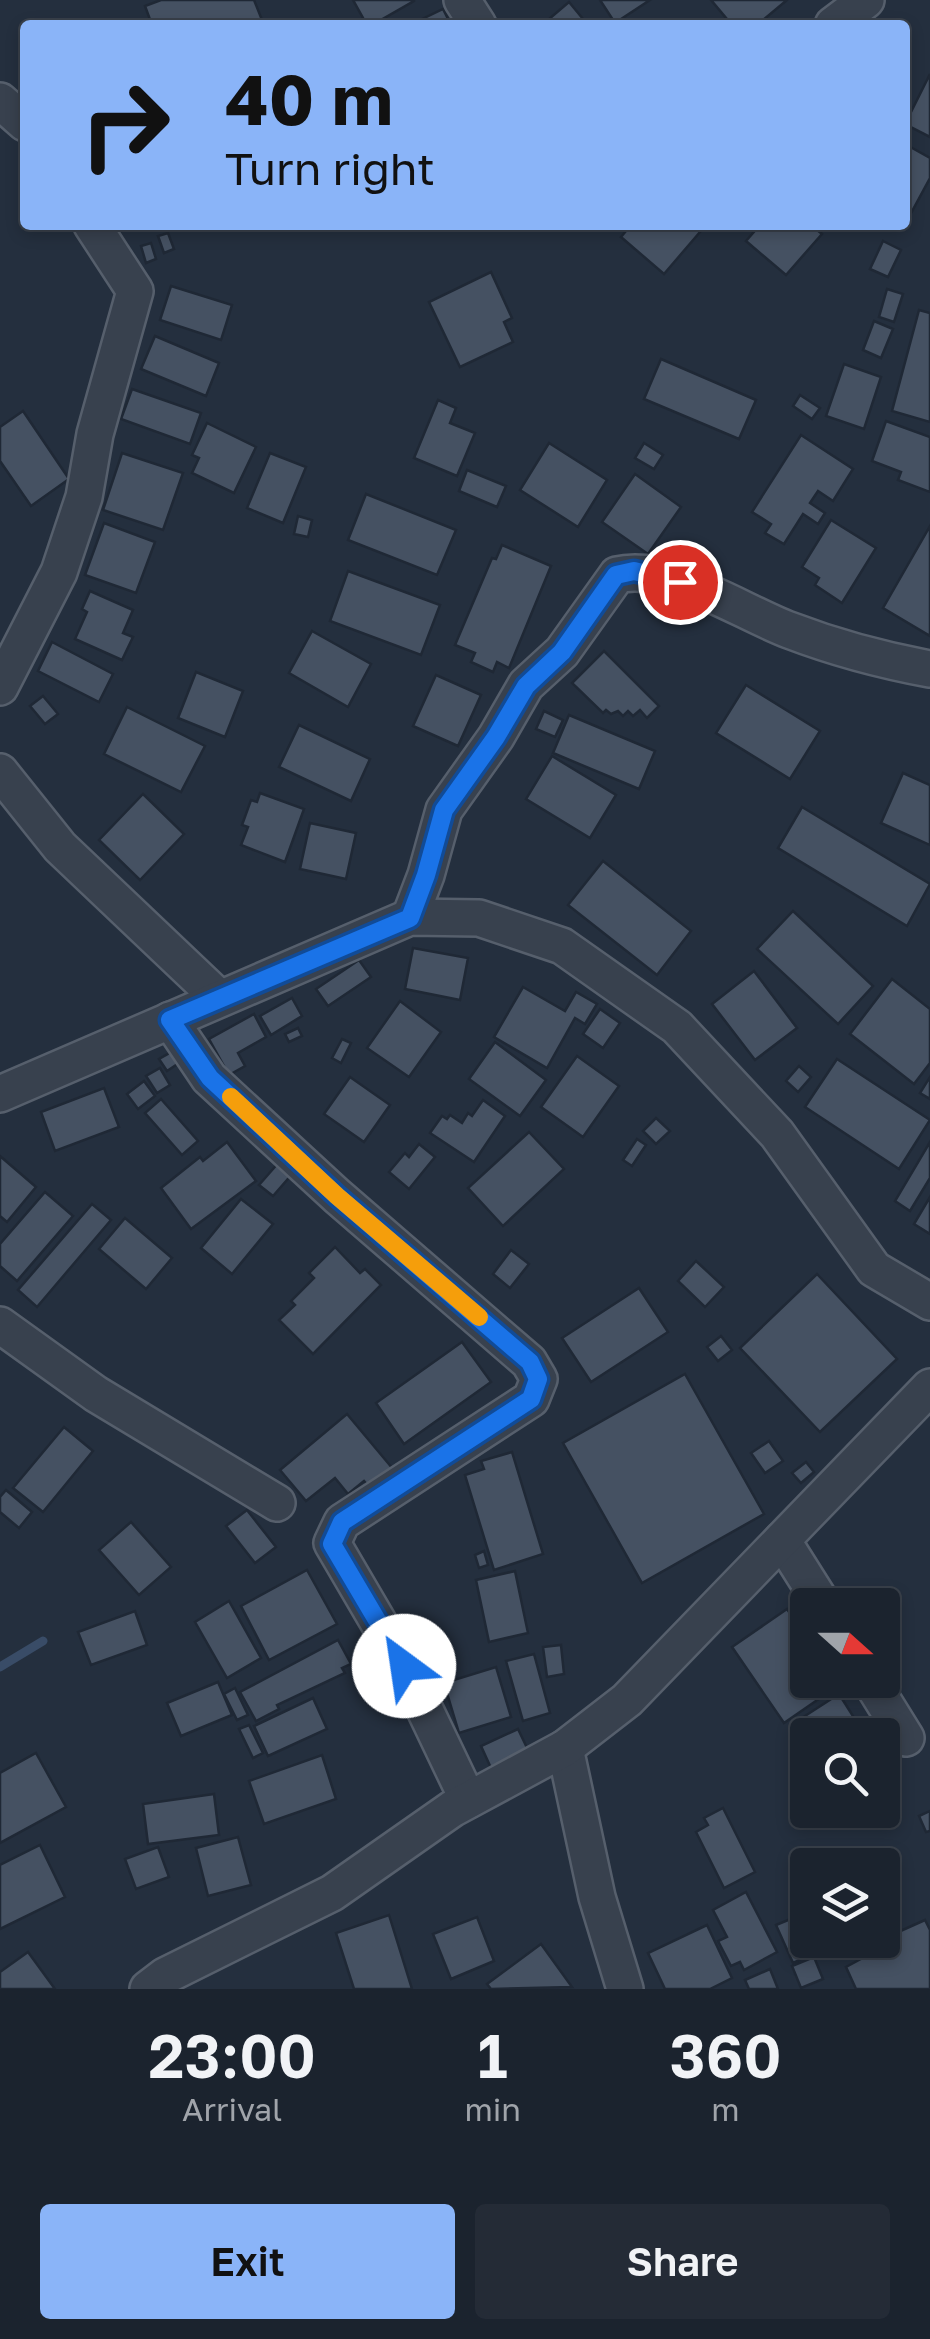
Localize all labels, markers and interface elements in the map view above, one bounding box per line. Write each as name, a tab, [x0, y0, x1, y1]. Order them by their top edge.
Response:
text: 40 m	[225, 56, 393, 140]
icon: right	[60, 60, 190, 190]
text: Turn right	[225, 141, 435, 195]
pin	[638, 540, 723, 625]
icon: arrive	[653, 555, 708, 610]
north arrow	[790, 1588, 900, 1698]
map controls	[790, 1588, 900, 1958]
position arrow	[352, 1614, 456, 1718]
button: search	[790, 1718, 900, 1828]
button: layers	[790, 1848, 900, 1958]
text: 23:00	[148, 2019, 316, 2091]
text: 1	[478, 2019, 508, 2091]
text: 360	[669, 2019, 781, 2091]
text: Arrival	[182, 2090, 282, 2128]
text: min	[464, 2090, 521, 2128]
text: m	[711, 2090, 740, 2128]
button: Exit	[40, 2204, 455, 2319]
button: Share	[475, 2204, 890, 2319]

